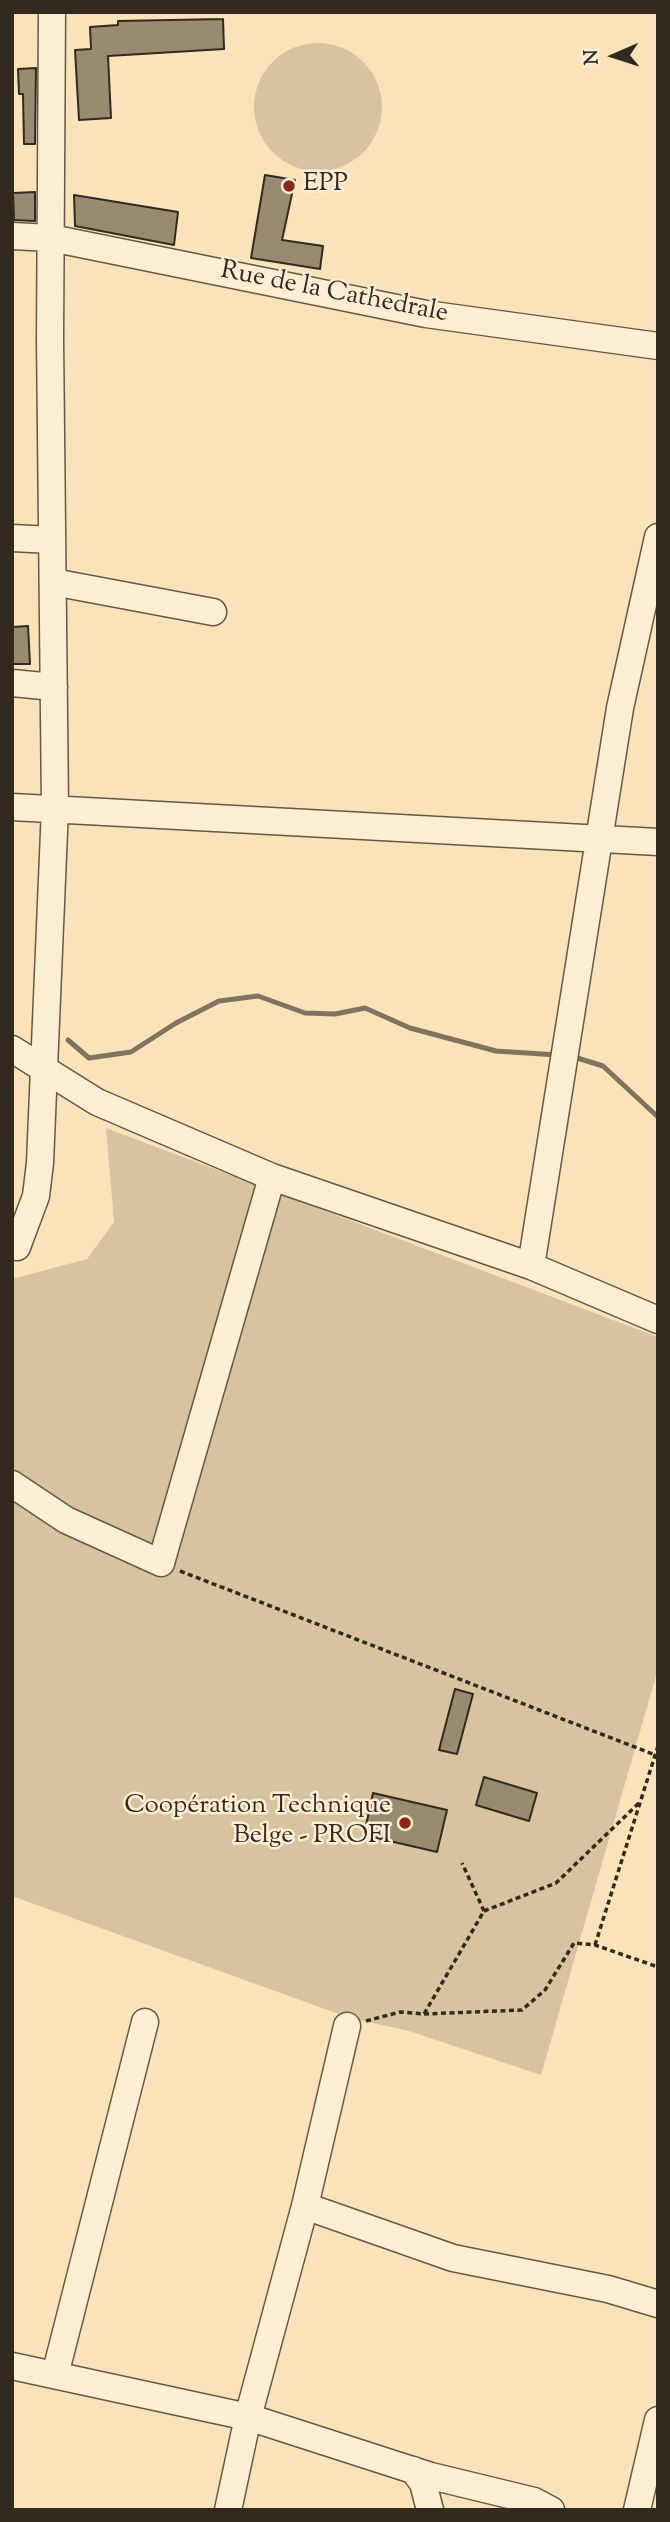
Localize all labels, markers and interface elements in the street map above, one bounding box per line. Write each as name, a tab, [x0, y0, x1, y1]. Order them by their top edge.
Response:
north arrow	[579, 21, 649, 91]
text: N	[579, 49, 606, 65]
place label: EPP	[303, 170, 348, 202]
marker: EPP	[281, 178, 297, 194]
street label: Rue de la Cathedrale	[218, 257, 450, 331]
place label: Coopération Technique Belge - PROFI	[124, 1792, 391, 1854]
marker: Coopération Technique Belge - PROFI	[397, 1815, 413, 1831]

